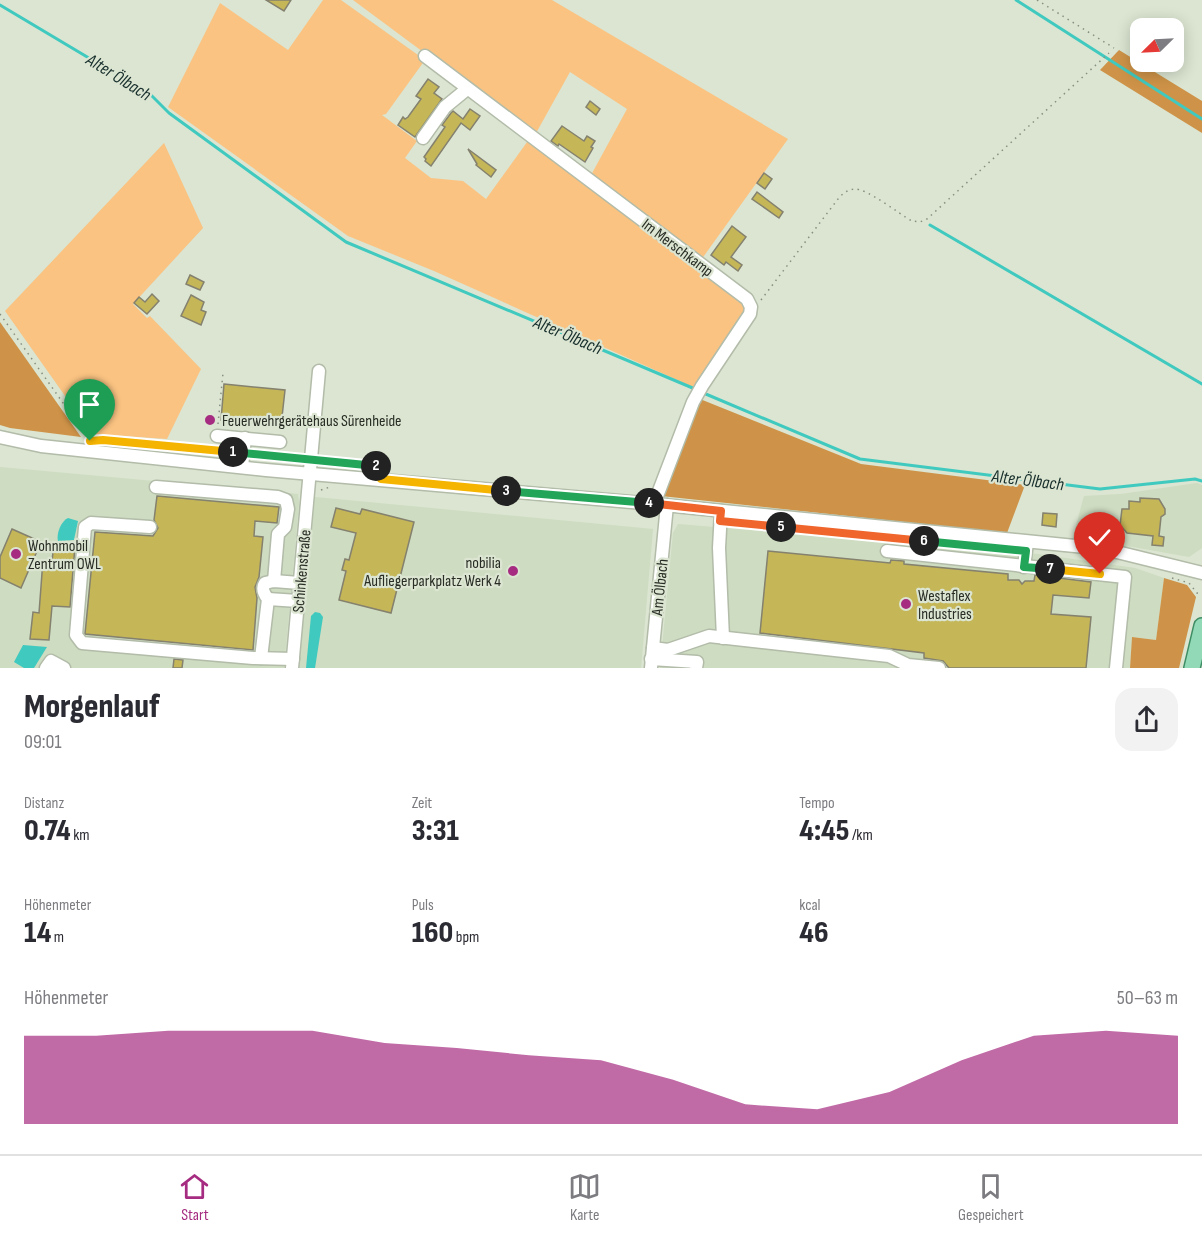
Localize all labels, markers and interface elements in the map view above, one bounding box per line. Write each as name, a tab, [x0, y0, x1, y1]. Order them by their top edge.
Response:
north arrow	[1130, 18, 1184, 72]
map controls	[1130, 18, 1184, 72]
water label: Alter Ölbach	[82, 49, 155, 106]
street label: Im Merschkamp	[638, 215, 717, 281]
water label: Alter Ölbach	[529, 311, 606, 359]
pin	[64, 379, 115, 441]
icon: arrive	[73, 388, 106, 421]
place label: Feuerwehrgerätehaus Sürenheide	[222, 412, 402, 431]
marker: Feuerwehrgerätehaus Sürenheide	[203, 413, 217, 427]
pin: 1	[218, 437, 248, 467]
text: 1	[230, 442, 236, 461]
pin: 2	[361, 451, 391, 481]
text: 2	[372, 456, 380, 475]
water label: Alter Ölbach	[990, 466, 1066, 495]
pin: 3	[491, 476, 521, 506]
text: 3	[502, 481, 510, 500]
pin: 4	[634, 488, 664, 518]
text: 4	[645, 493, 653, 512]
pin: 5	[766, 512, 796, 542]
pin	[1074, 512, 1125, 574]
text: 5	[777, 517, 785, 536]
icon: check	[1083, 521, 1116, 554]
pin: 6	[909, 526, 939, 556]
street label: Schinkenstraße	[289, 529, 316, 613]
text: 6	[920, 531, 928, 550]
place label: Wohnmobil Zentrum OWL	[28, 537, 101, 574]
marker: Wohnmobil Zentrum OWL	[9, 547, 23, 561]
place label: nobilia Aufliegerparkplatz Werk 4	[363, 554, 501, 591]
pin: 7	[1035, 554, 1065, 584]
street label: Am Ölbach	[648, 558, 673, 617]
text: 7	[1047, 559, 1053, 578]
marker: nobilia Aufliegerparkplatz Werk 4	[506, 564, 520, 578]
place label: Westaflex Industries	[918, 587, 972, 624]
marker: Westaflex Industries	[899, 597, 913, 611]
text: Morgenlauf	[24, 687, 160, 727]
button: share	[1115, 688, 1178, 751]
text: 09:01	[24, 730, 61, 754]
text: Distanz	[24, 794, 64, 813]
text: Zeit	[412, 794, 432, 813]
text: Tempo	[799, 794, 835, 813]
text: 0.74	[24, 813, 71, 849]
text: 3:31	[412, 813, 459, 849]
text: 4:45	[799, 813, 849, 849]
text: km	[71, 826, 90, 845]
text: /km	[849, 826, 873, 845]
text: Höhenmeter	[24, 896, 91, 915]
text: Puls	[412, 896, 434, 915]
text: kcal	[799, 896, 821, 915]
text: 14	[24, 915, 51, 951]
text: 160	[412, 915, 453, 951]
text: 46	[799, 915, 829, 951]
text: m	[51, 928, 64, 947]
text: bpm	[453, 928, 479, 947]
text: Höhenmeter	[24, 986, 108, 1010]
text: 50–63 m	[1117, 986, 1178, 1010]
tab: Start	[178, 1170, 211, 1225]
tab: Karte	[568, 1170, 601, 1225]
tab: Gespeichert	[958, 1170, 1024, 1225]

